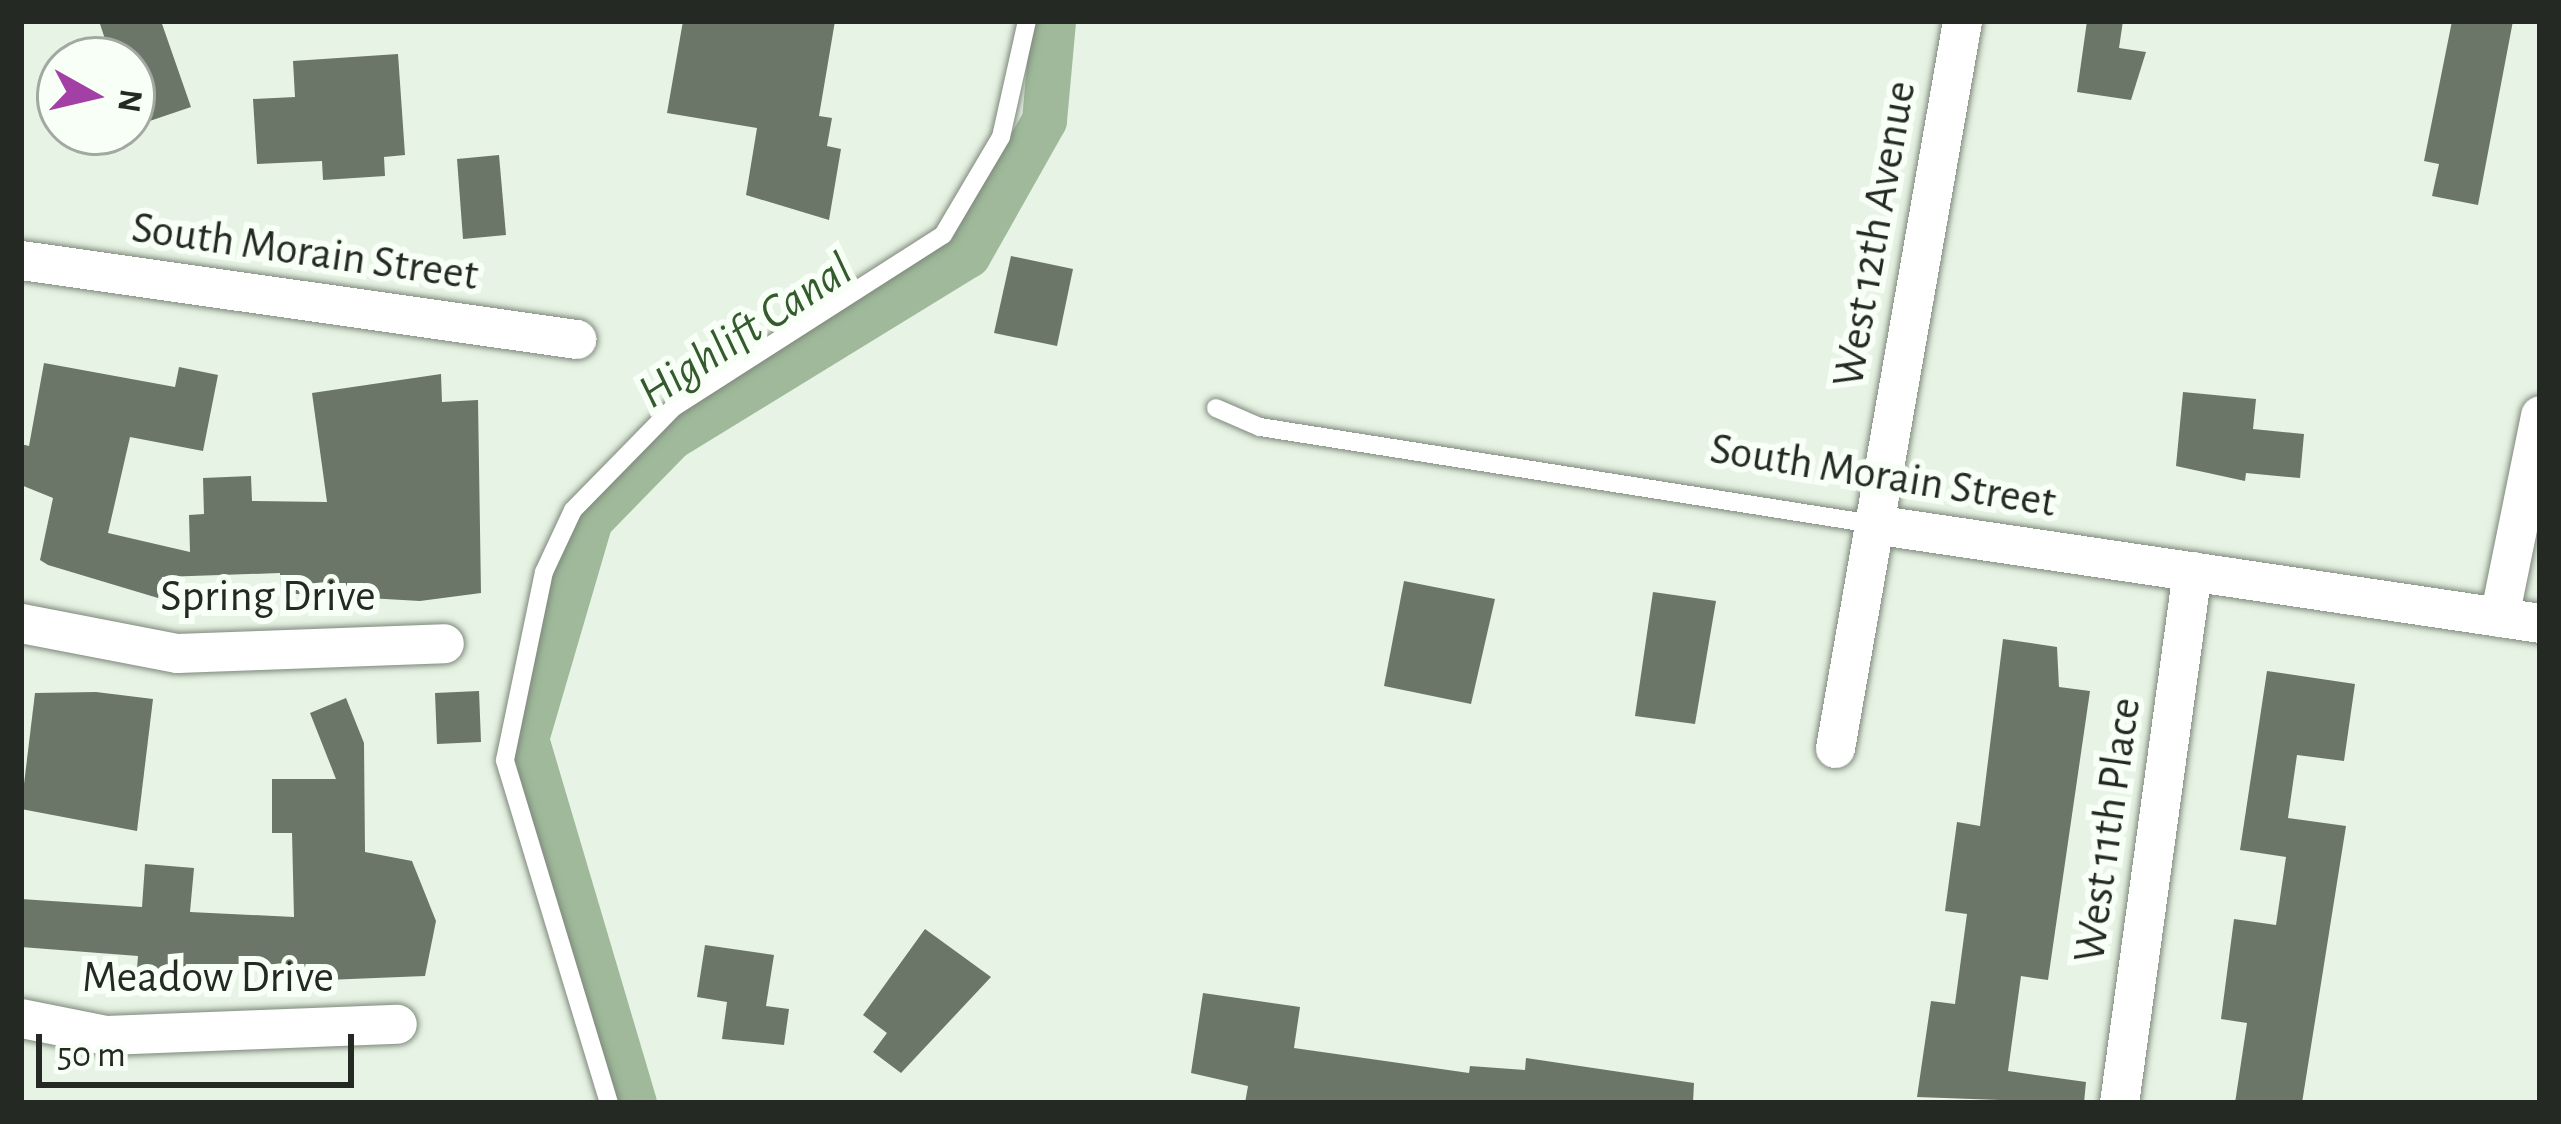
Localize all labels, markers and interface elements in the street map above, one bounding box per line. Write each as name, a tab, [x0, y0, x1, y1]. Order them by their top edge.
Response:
north arrow	[36, 36, 156, 156]
street label: West 12th Avenue	[1822, 77, 1928, 391]
text: N	[111, 87, 147, 114]
street label: South Morain Street	[128, 201, 482, 303]
water label: Highlift Canal	[628, 242, 864, 422]
street label: South Morain Street	[1706, 422, 2060, 530]
street label: Spring Drive	[160, 570, 376, 624]
street label: West 11th Place	[2063, 694, 2153, 966]
street label: Meadow Drive	[82, 951, 334, 1005]
scale bar	[42, 1010, 360, 1084]
text: 50 m	[57, 1037, 126, 1073]

